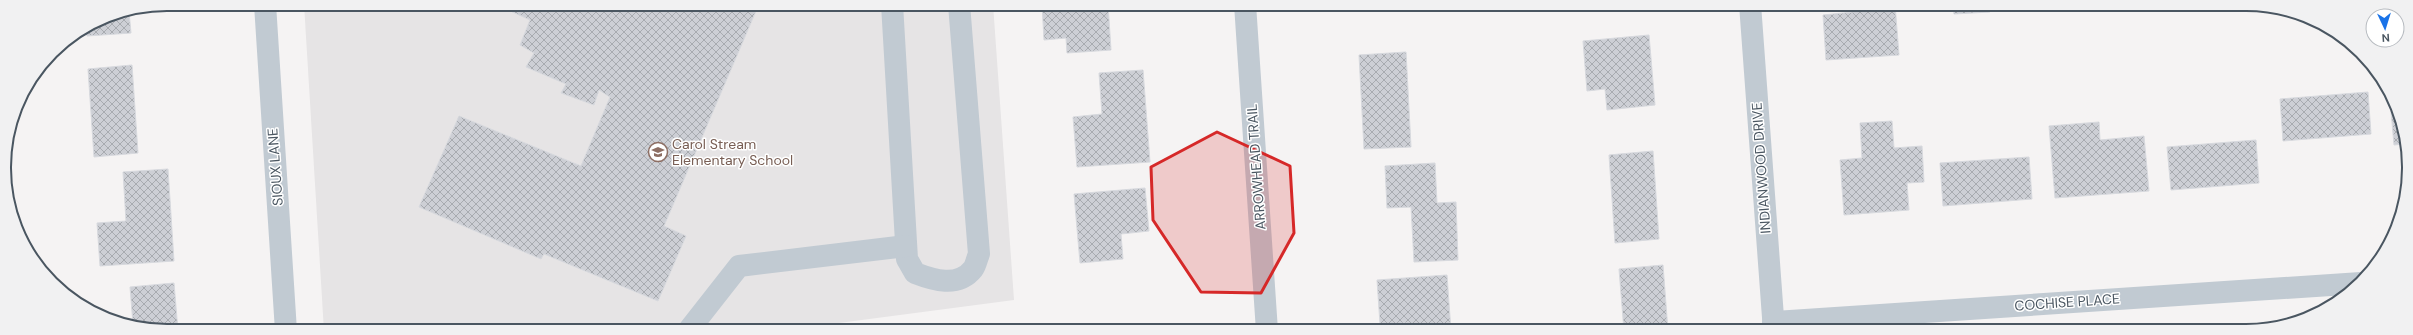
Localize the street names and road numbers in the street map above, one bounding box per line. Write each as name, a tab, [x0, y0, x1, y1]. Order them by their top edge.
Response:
street label: INDIANWOOD DRIVE	[1747, 102, 1775, 234]
street label: ARROWHEAD TRAIL	[1243, 103, 1269, 231]
street label: SIOUX LANE	[263, 127, 287, 206]
street label: COCHISE PLACE	[2014, 289, 2120, 315]

